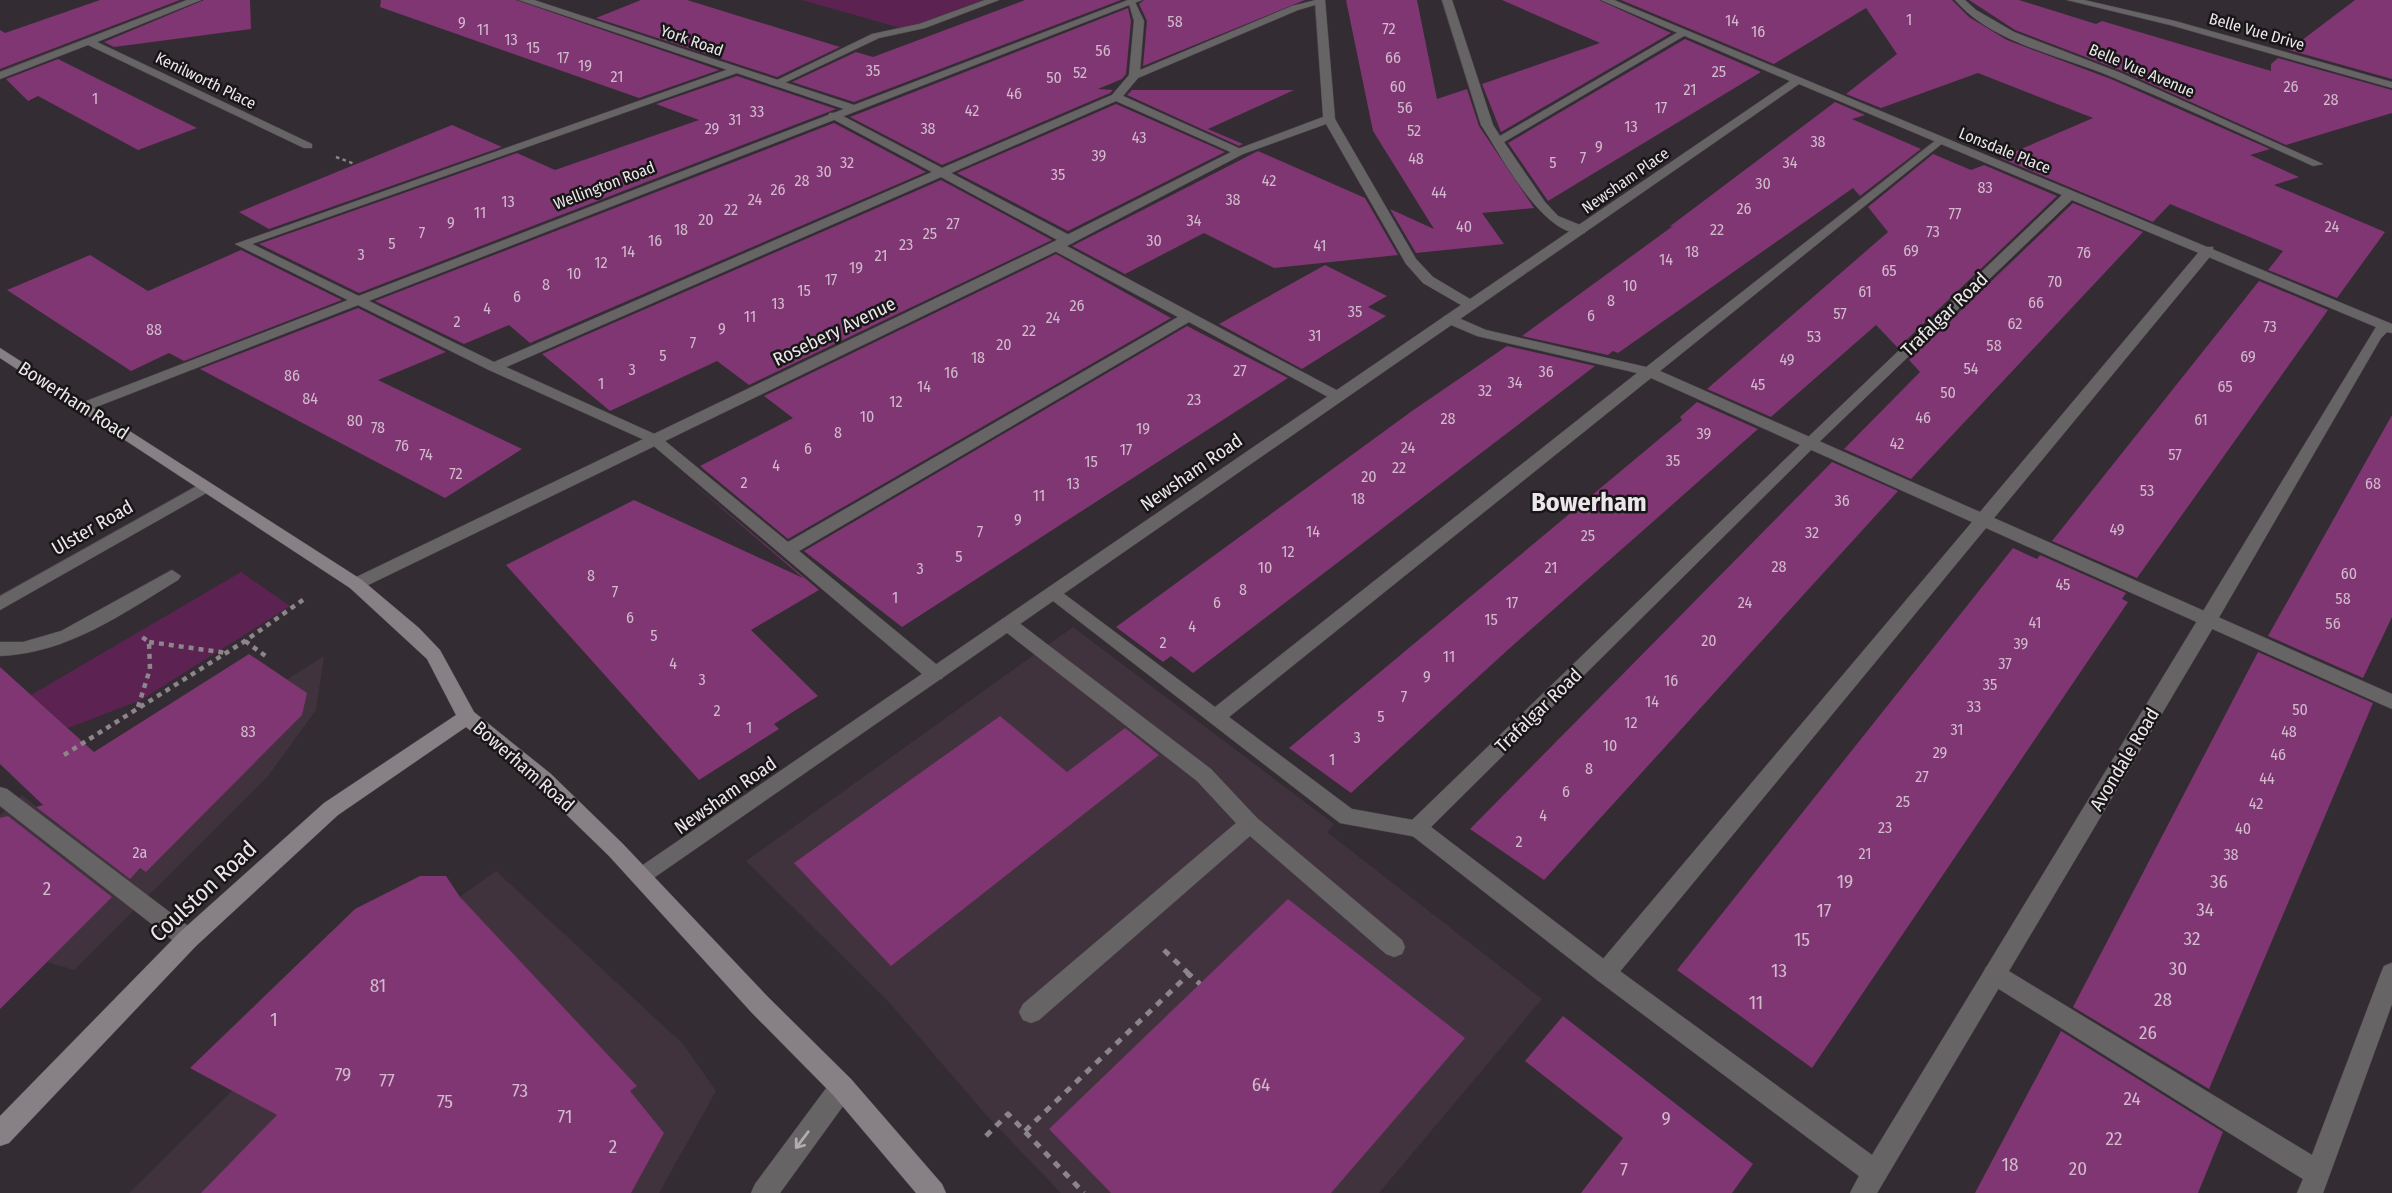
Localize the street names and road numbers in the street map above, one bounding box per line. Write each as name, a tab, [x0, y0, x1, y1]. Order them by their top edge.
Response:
street label: Belle Vue Drive	[2207, 9, 2307, 54]
street label: York Road	[658, 21, 726, 60]
street label: Belle Vue Avenue	[2086, 40, 2197, 101]
street label: Kenilworth Place	[152, 48, 259, 113]
street label: Lonsdale Place	[1956, 123, 2053, 177]
street label: Newsham Place	[1578, 143, 1673, 217]
street label: Wellington Road	[551, 157, 658, 213]
street label: Trafalgar Road	[1896, 267, 1992, 361]
street label: Rosebery Avenue	[769, 292, 899, 371]
street label: Bowerham Road	[14, 356, 133, 445]
street label: Newsham Road	[1136, 429, 1247, 516]
street label: Ulster Road	[47, 495, 137, 560]
street label: Trafalgar Road	[1490, 663, 1586, 757]
street label: Avondale Road	[2085, 704, 2164, 815]
street label: Bowerham Road	[468, 716, 579, 817]
street label: Newsham Road	[670, 752, 781, 839]
street label: Coulston Road	[144, 834, 262, 948]

